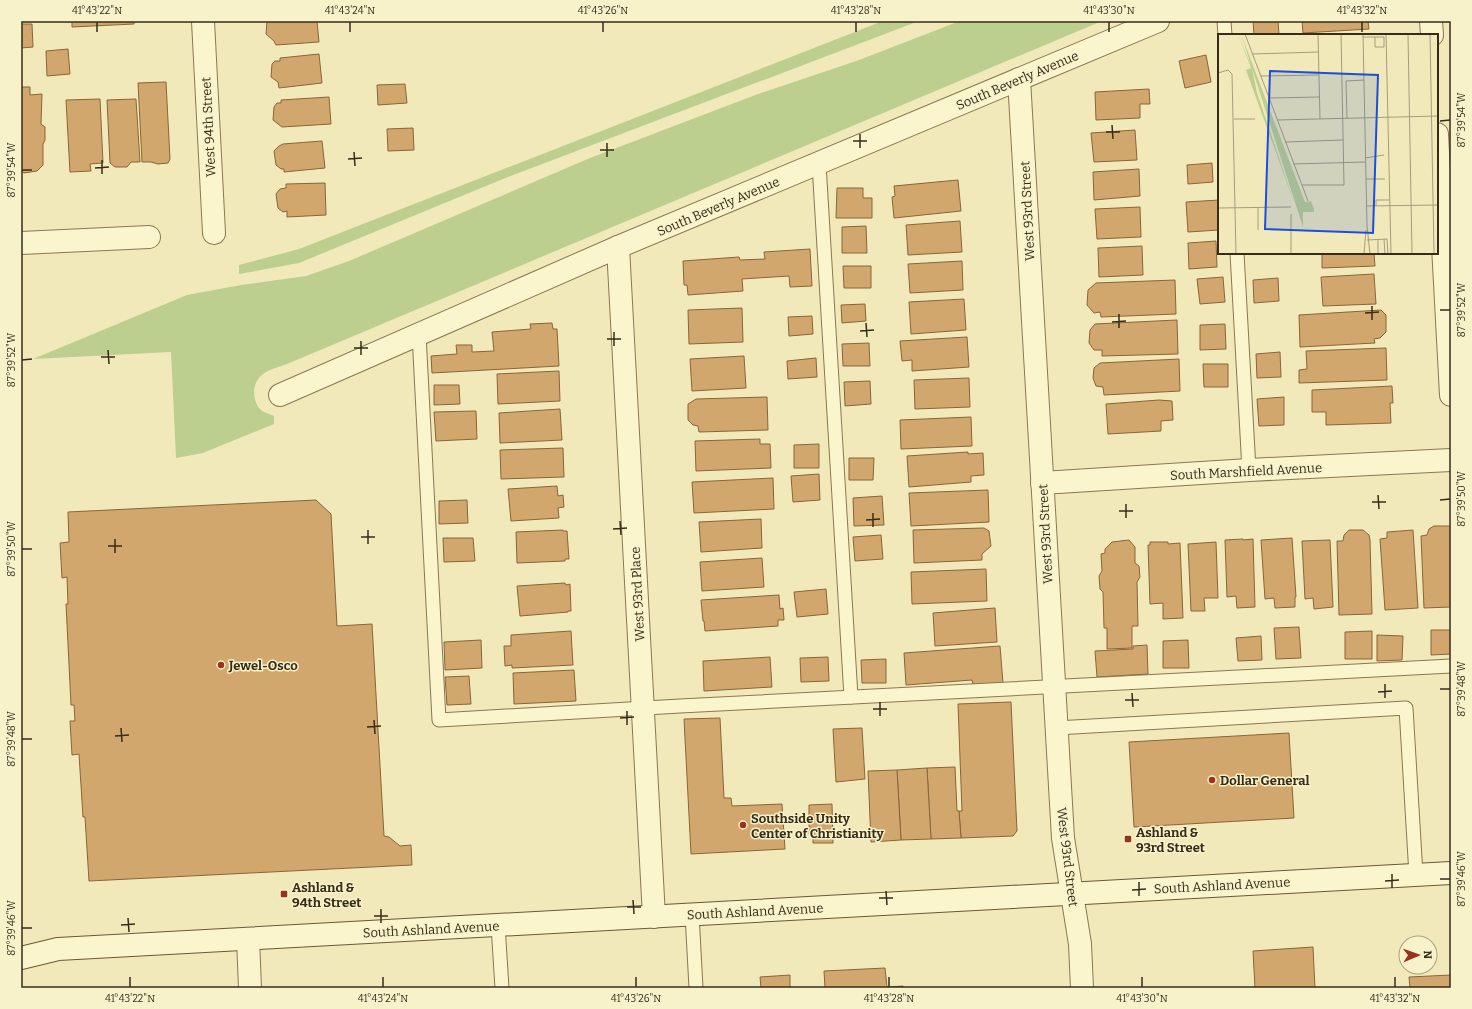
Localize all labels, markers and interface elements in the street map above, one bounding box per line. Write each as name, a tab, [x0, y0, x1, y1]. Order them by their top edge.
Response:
text: 41°43'22"N	[72, 5, 122, 17]
text: 41°43'24"N	[325, 5, 375, 17]
text: 41°43'26"N	[578, 5, 628, 17]
text: 41°43'28"N	[831, 5, 881, 17]
text: 41°43'30"N	[1083, 5, 1135, 17]
text: 41°43'32"N	[1337, 5, 1387, 17]
inset map	[1218, 34, 1438, 254]
street label: South Beverly Avenue	[954, 48, 1081, 113]
street label: West 94th Street	[198, 76, 219, 177]
text: 87°39'54"W	[1456, 92, 1468, 147]
text: 87°39'54"W	[6, 142, 18, 197]
street label: West 93rd Street	[1017, 160, 1038, 261]
street label: South Beverly Avenue	[655, 174, 782, 239]
text: 87°39'52"W	[1456, 282, 1468, 337]
text: 87°39'52"W	[6, 332, 18, 387]
street label: South Marshfield Avenue	[1170, 460, 1322, 483]
text: 87°39'50"W	[1456, 470, 1468, 527]
street label: West 93rd Street	[1035, 483, 1056, 584]
text: 87°39'50"W	[6, 520, 18, 577]
street label: West 93rd Place	[628, 546, 647, 642]
place label: Jewel-Osco	[228, 658, 298, 673]
marker: Jewel-Osco	[216, 660, 226, 670]
text: 87°39'48"W	[1456, 661, 1468, 717]
text: 87°39'48"W	[6, 711, 18, 767]
place label: Dollar General	[1220, 773, 1310, 788]
marker: Dollar General	[1207, 775, 1217, 785]
street label: West 93rd Street	[1054, 807, 1081, 908]
place label: Southside Unity Center of Christianity	[751, 811, 884, 841]
marker: Southside Unity Center of Christianity	[738, 820, 748, 830]
place label: Ashland & 93rd Street	[1136, 825, 1205, 855]
marker: Ashland & 93rd Street	[1123, 834, 1133, 844]
text: 87°39'46"W	[1456, 851, 1468, 907]
street label: South Ashland Avenue	[1153, 874, 1291, 897]
place label: Ashland & 94th Street	[292, 880, 361, 910]
marker: Ashland & 94th Street	[279, 889, 289, 899]
text: 87°39'46"W	[6, 900, 18, 956]
street label: South Ashland Avenue	[686, 900, 824, 923]
street label: South Ashland Avenue	[362, 918, 500, 941]
north arrow	[1398, 935, 1438, 975]
text: N	[1421, 950, 1434, 960]
text: 41°43'22"N	[105, 993, 155, 1005]
text: 41°43'24"N	[358, 993, 408, 1005]
text: 41°43'26"N	[611, 993, 661, 1005]
text: 41°43'28"N	[864, 993, 914, 1005]
text: 41°43'30"N	[1116, 993, 1168, 1005]
text: 41°43'32"N	[1370, 993, 1420, 1005]

